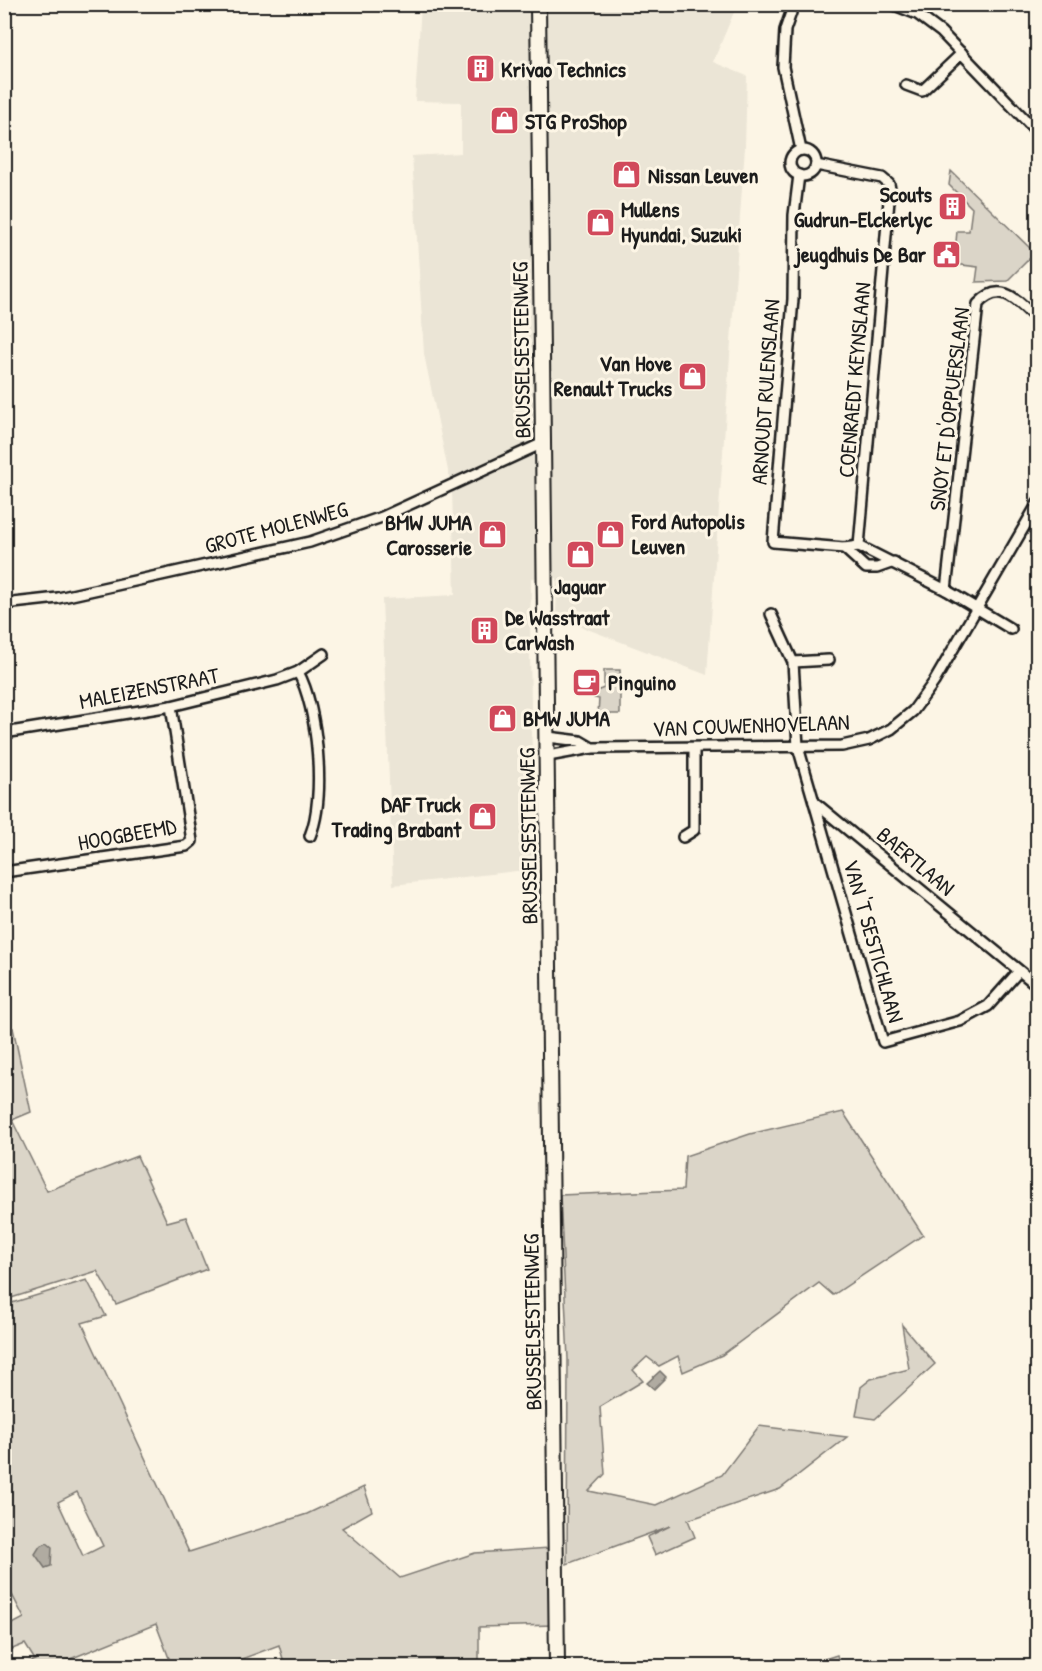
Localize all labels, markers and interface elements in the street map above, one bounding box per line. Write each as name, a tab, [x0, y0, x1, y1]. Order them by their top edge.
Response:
building icon: Krivao Technics	[464, 53, 496, 85]
place label: Krivao Technics	[501, 54, 626, 84]
shop icon: STG ProShop	[488, 105, 520, 137]
place label: STG ProShop	[525, 106, 627, 137]
shop icon: Nissan Leuven	[611, 159, 643, 191]
place label: Nissan Leuven	[648, 160, 758, 190]
place label: Scouts Gudrun-Elckerlyc	[794, 179, 933, 235]
building icon: Scouts Gudrun-Elckerlyc	[937, 191, 969, 223]
place label: Mullens Hyundai, Suzuki	[621, 194, 742, 250]
shop icon: Mullens Hyundai, Suzuki	[584, 206, 616, 238]
public building icon: jeugdhuis De Bar	[931, 238, 963, 270]
place label: jeugdhuis De Bar	[793, 239, 927, 270]
street label: BRUSSELSESTEENWEG	[504, 261, 538, 439]
street label: COENRAEDT KEYNSLAAN	[831, 281, 877, 479]
street label: ARNOUDT RULENSLAAN	[744, 298, 786, 486]
street label: SNOY ET D'OPPUERSLAAN	[922, 306, 976, 512]
place label: Van Hove Renault Trucks	[554, 348, 673, 403]
shop icon: Van Hove Renault Trucks	[677, 360, 709, 392]
street label: GROTE MOLENWEG	[201, 493, 351, 560]
place label: Ford Autopolis Leuven	[631, 506, 745, 561]
place label: BMW JUMA Carosserie	[385, 507, 472, 562]
shop icon: Ford Autopolis Leuven	[595, 518, 627, 550]
shop icon: BMW JUMA Carosserie	[477, 519, 509, 551]
shop icon: Jaguar	[564, 538, 596, 570]
place label: Jaguar	[554, 571, 607, 602]
place label: De Wasstraat CarWash	[505, 602, 611, 657]
building icon: De Wasstraat CarWash	[468, 614, 500, 646]
street label: MALEIZENSTRAAT	[77, 660, 222, 716]
cafe icon: Pinguino	[571, 666, 603, 698]
place label: Pinguino	[608, 667, 676, 698]
shop icon: BMW JUMA	[486, 702, 518, 734]
place label: BMW JUMA	[523, 703, 610, 733]
street label: VAN COUWENHOVELAAN	[652, 707, 850, 743]
street label: BRUSSELSESTEENWEG	[511, 747, 545, 925]
place label: DAF Truck Trading Brabant	[331, 789, 462, 845]
shop icon: DAF Truck Trading Brabant	[466, 801, 498, 833]
street label: HOOGBEEMD	[75, 810, 179, 857]
street label: BAERTLAAN	[871, 820, 961, 902]
street label: VAN 'T SESTICHLAAN	[836, 856, 912, 1026]
street label: BRUSSELSESTEENWEG	[515, 1233, 549, 1411]

